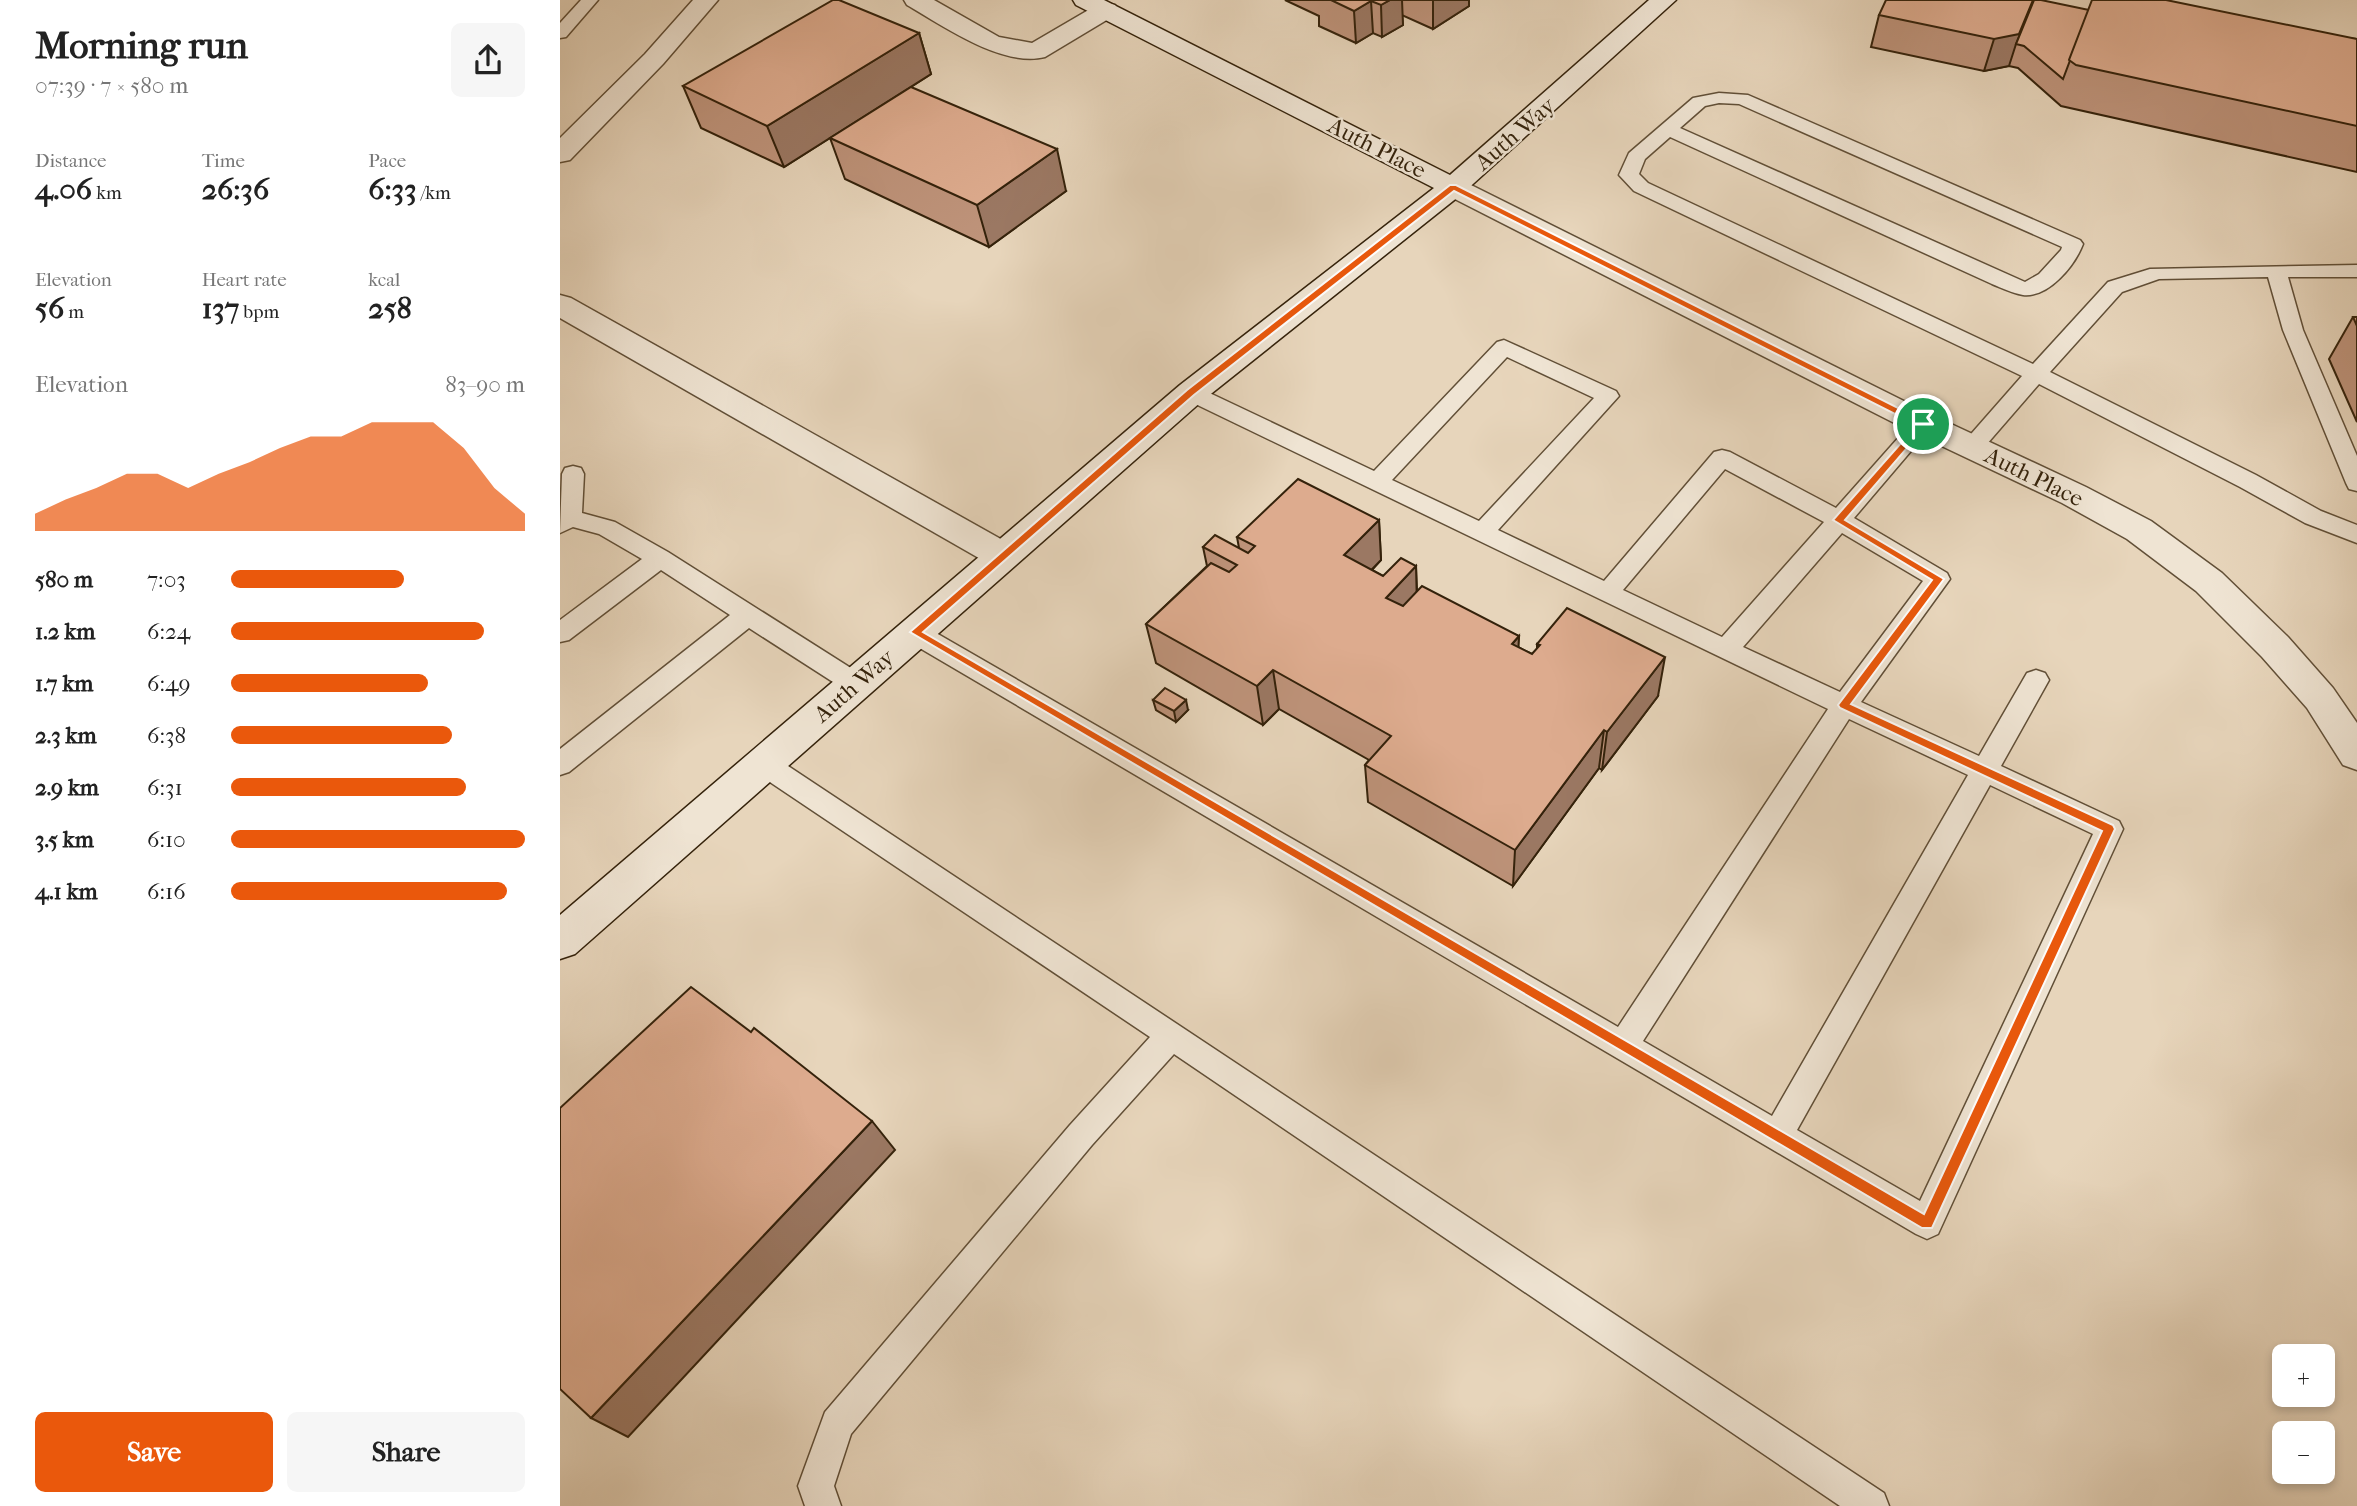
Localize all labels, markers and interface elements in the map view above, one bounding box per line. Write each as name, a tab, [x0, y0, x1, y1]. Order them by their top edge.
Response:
text: Morning run	[35, 23, 248, 68]
button: share	[451, 23, 525, 97]
text: 07:39 · 7 × 580 m	[35, 72, 188, 99]
street label: Auth Way	[1469, 91, 1561, 177]
street label: Auth Place	[1323, 111, 1430, 184]
text: Distance	[35, 150, 106, 172]
text: Time	[202, 150, 245, 172]
text: Pace	[368, 150, 406, 172]
text: 4.06	[35, 172, 92, 207]
text: 26:36	[202, 172, 269, 207]
text: 6:33	[368, 172, 416, 207]
text: km	[92, 182, 122, 204]
text: /km	[416, 182, 451, 204]
text: Elevation	[35, 269, 112, 291]
text: Heart rate	[202, 269, 287, 291]
text: kcal	[368, 269, 400, 291]
text: 56	[35, 291, 64, 326]
text: 137	[202, 291, 239, 326]
text: 258	[368, 291, 412, 326]
text: m	[64, 301, 84, 323]
text: bpm	[239, 301, 279, 323]
text: Elevation	[35, 371, 128, 398]
text: 83–90 m	[445, 371, 525, 398]
pin	[1893, 394, 1953, 454]
icon: arrive	[1904, 405, 1942, 443]
street label: Auth Place	[1980, 441, 2088, 512]
text: 580 m	[35, 566, 93, 593]
text: 7:03	[147, 566, 186, 593]
text: 1.2 km	[35, 618, 95, 645]
text: 6:24	[147, 618, 190, 645]
street label: Auth Way	[808, 643, 900, 729]
text: 1.7 km	[35, 670, 93, 697]
text: 6:49	[147, 670, 191, 697]
text: 2.3 km	[35, 722, 97, 749]
text: 6:38	[147, 722, 186, 749]
text: 2.9 km	[35, 774, 99, 801]
text: 6:31	[147, 774, 183, 801]
text: 3.5 km	[35, 826, 94, 853]
text: 6:10	[147, 826, 186, 853]
text: 4.1 km	[35, 878, 98, 905]
text: 6:16	[147, 878, 186, 905]
map controls	[2272, 1344, 2335, 1484]
button: +	[2272, 1344, 2335, 1407]
button: Save	[35, 1412, 273, 1492]
button: Share	[287, 1412, 525, 1492]
button: −	[2272, 1421, 2335, 1484]

